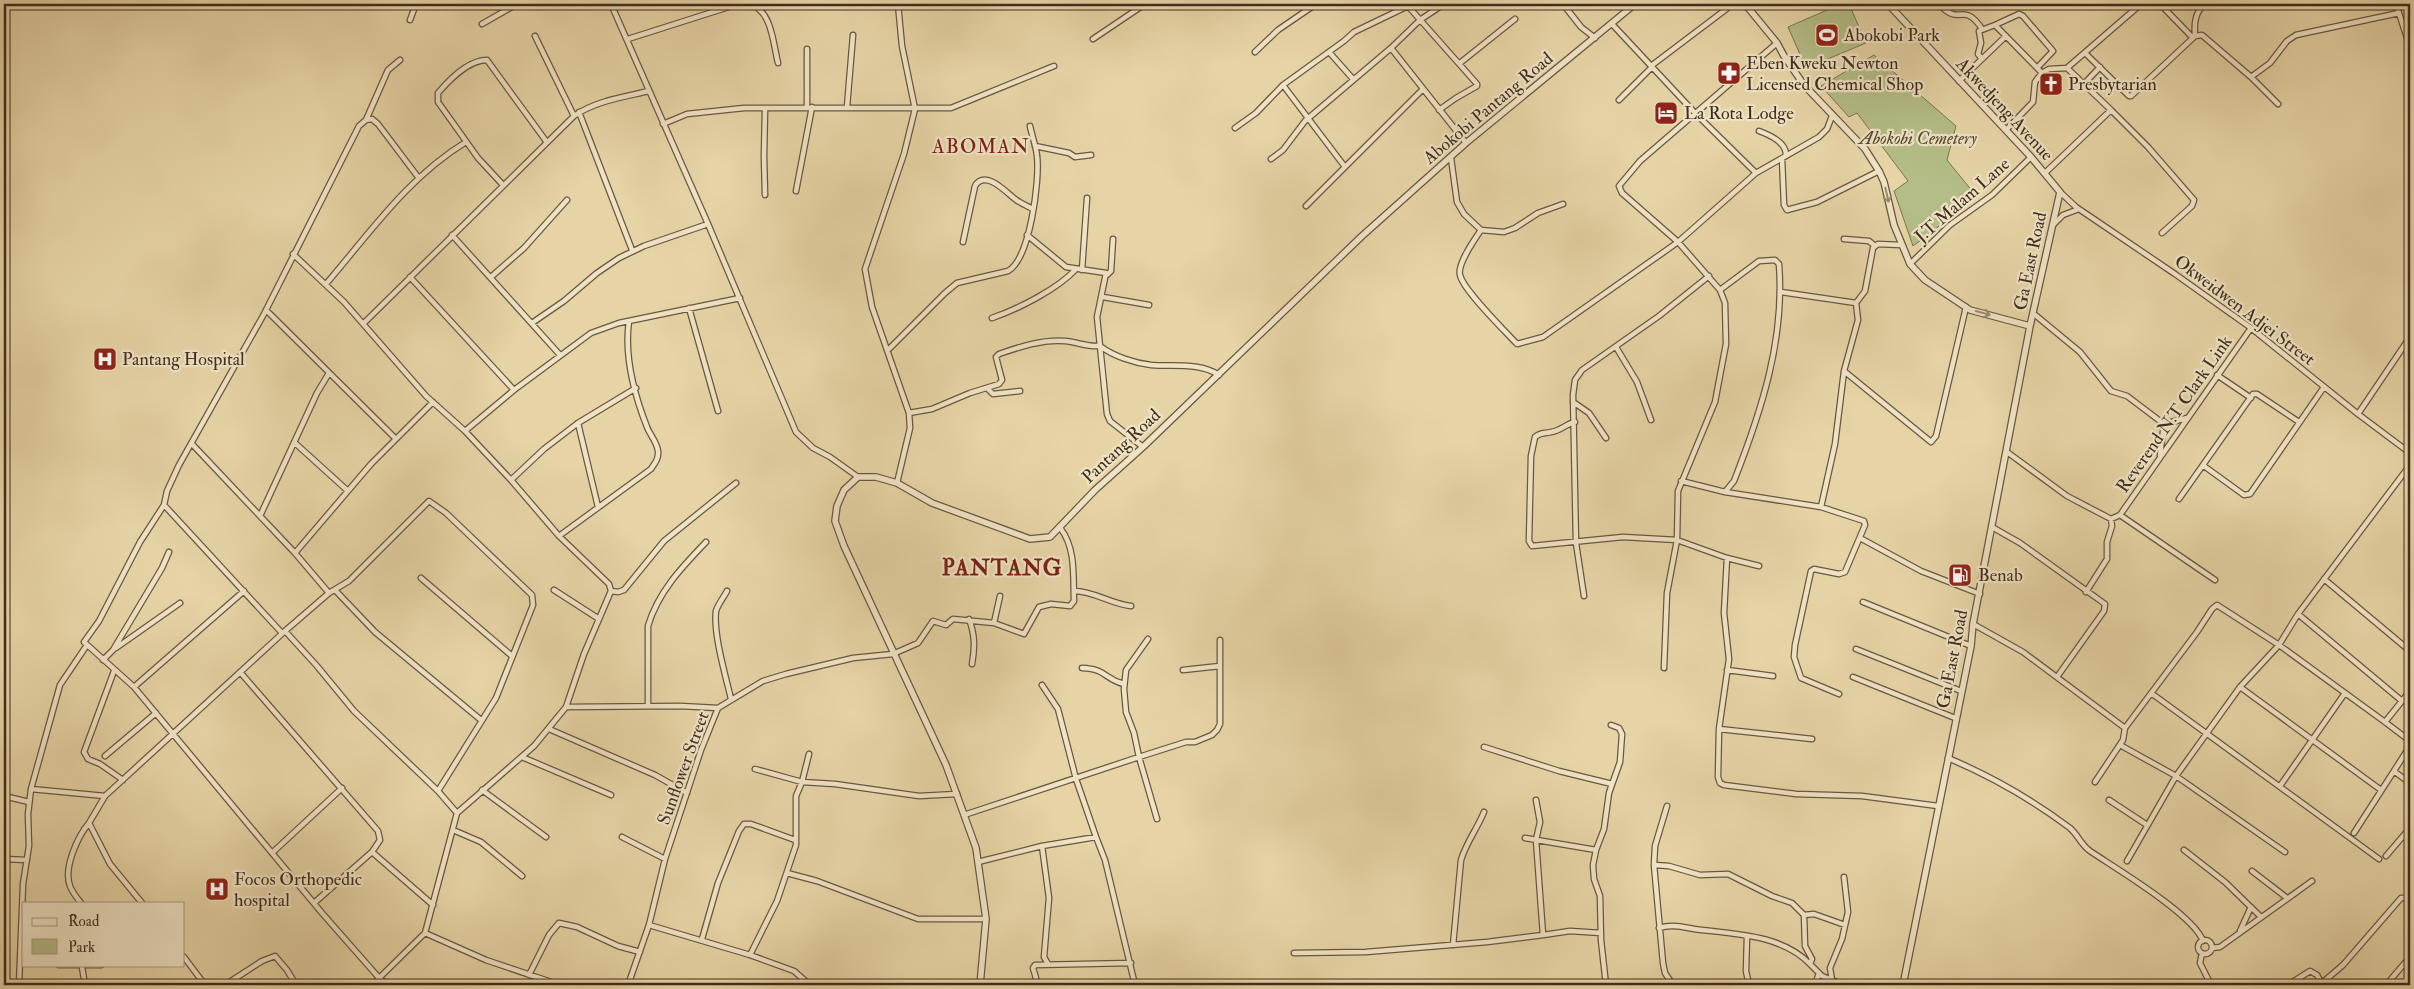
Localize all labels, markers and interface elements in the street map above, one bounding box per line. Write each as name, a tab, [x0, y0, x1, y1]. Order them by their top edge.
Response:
sports icon: Abokobi Park	[1814, 22, 1840, 48]
place label: Abokobi Park	[1843, 24, 1940, 47]
street label: Abokobi Pantang Road	[1418, 47, 1558, 170]
place label: Eben Kweku Newton Licensed Chemical Shop	[1746, 52, 1923, 96]
street label: Akwedjeng Avenue	[1950, 52, 2059, 166]
pharmacy icon: Eben Kweku Newton Licensed Chemical Shop	[1716, 60, 1742, 86]
church icon: Presbytarian	[2038, 71, 2064, 97]
place label: Presbytarian	[2068, 73, 2157, 96]
hotel icon: La Rota Lodge	[1653, 100, 1679, 126]
place label: La Rota Lodge	[1684, 102, 1794, 125]
park label: Abokobi Cemetery	[1857, 127, 1978, 150]
district label: ABOMAN	[931, 134, 1030, 159]
street label: J.T Malam Lane	[1909, 153, 2015, 249]
one-way arrow	[1883, 187, 1892, 203]
street label: Ga East Road	[2009, 210, 2052, 312]
street label: Okweidwen Adjei Street	[2170, 250, 2320, 371]
one-way arrow	[1975, 309, 1991, 318]
street label: Reverend N.T Clark Link	[2111, 331, 2238, 497]
hospital icon: Pantang Hospital	[92, 346, 118, 372]
place label: Pantang Hospital	[122, 348, 245, 371]
street label: Pantang Road	[1077, 404, 1166, 489]
district label: PANTANG	[942, 554, 1062, 582]
fuel station icon: Benab	[1947, 562, 1973, 588]
place label: Benab	[1978, 564, 2023, 587]
street label: Ga East Road	[1932, 608, 1973, 710]
street label: Sunflower Street	[652, 708, 715, 828]
place label: Focos Orthopedic hospital	[234, 868, 362, 912]
hospital icon: Focos Orthopedic hospital	[204, 876, 230, 902]
legend	[22, 902, 185, 966]
text: Road	[68, 912, 100, 931]
text: Park	[68, 938, 95, 957]

